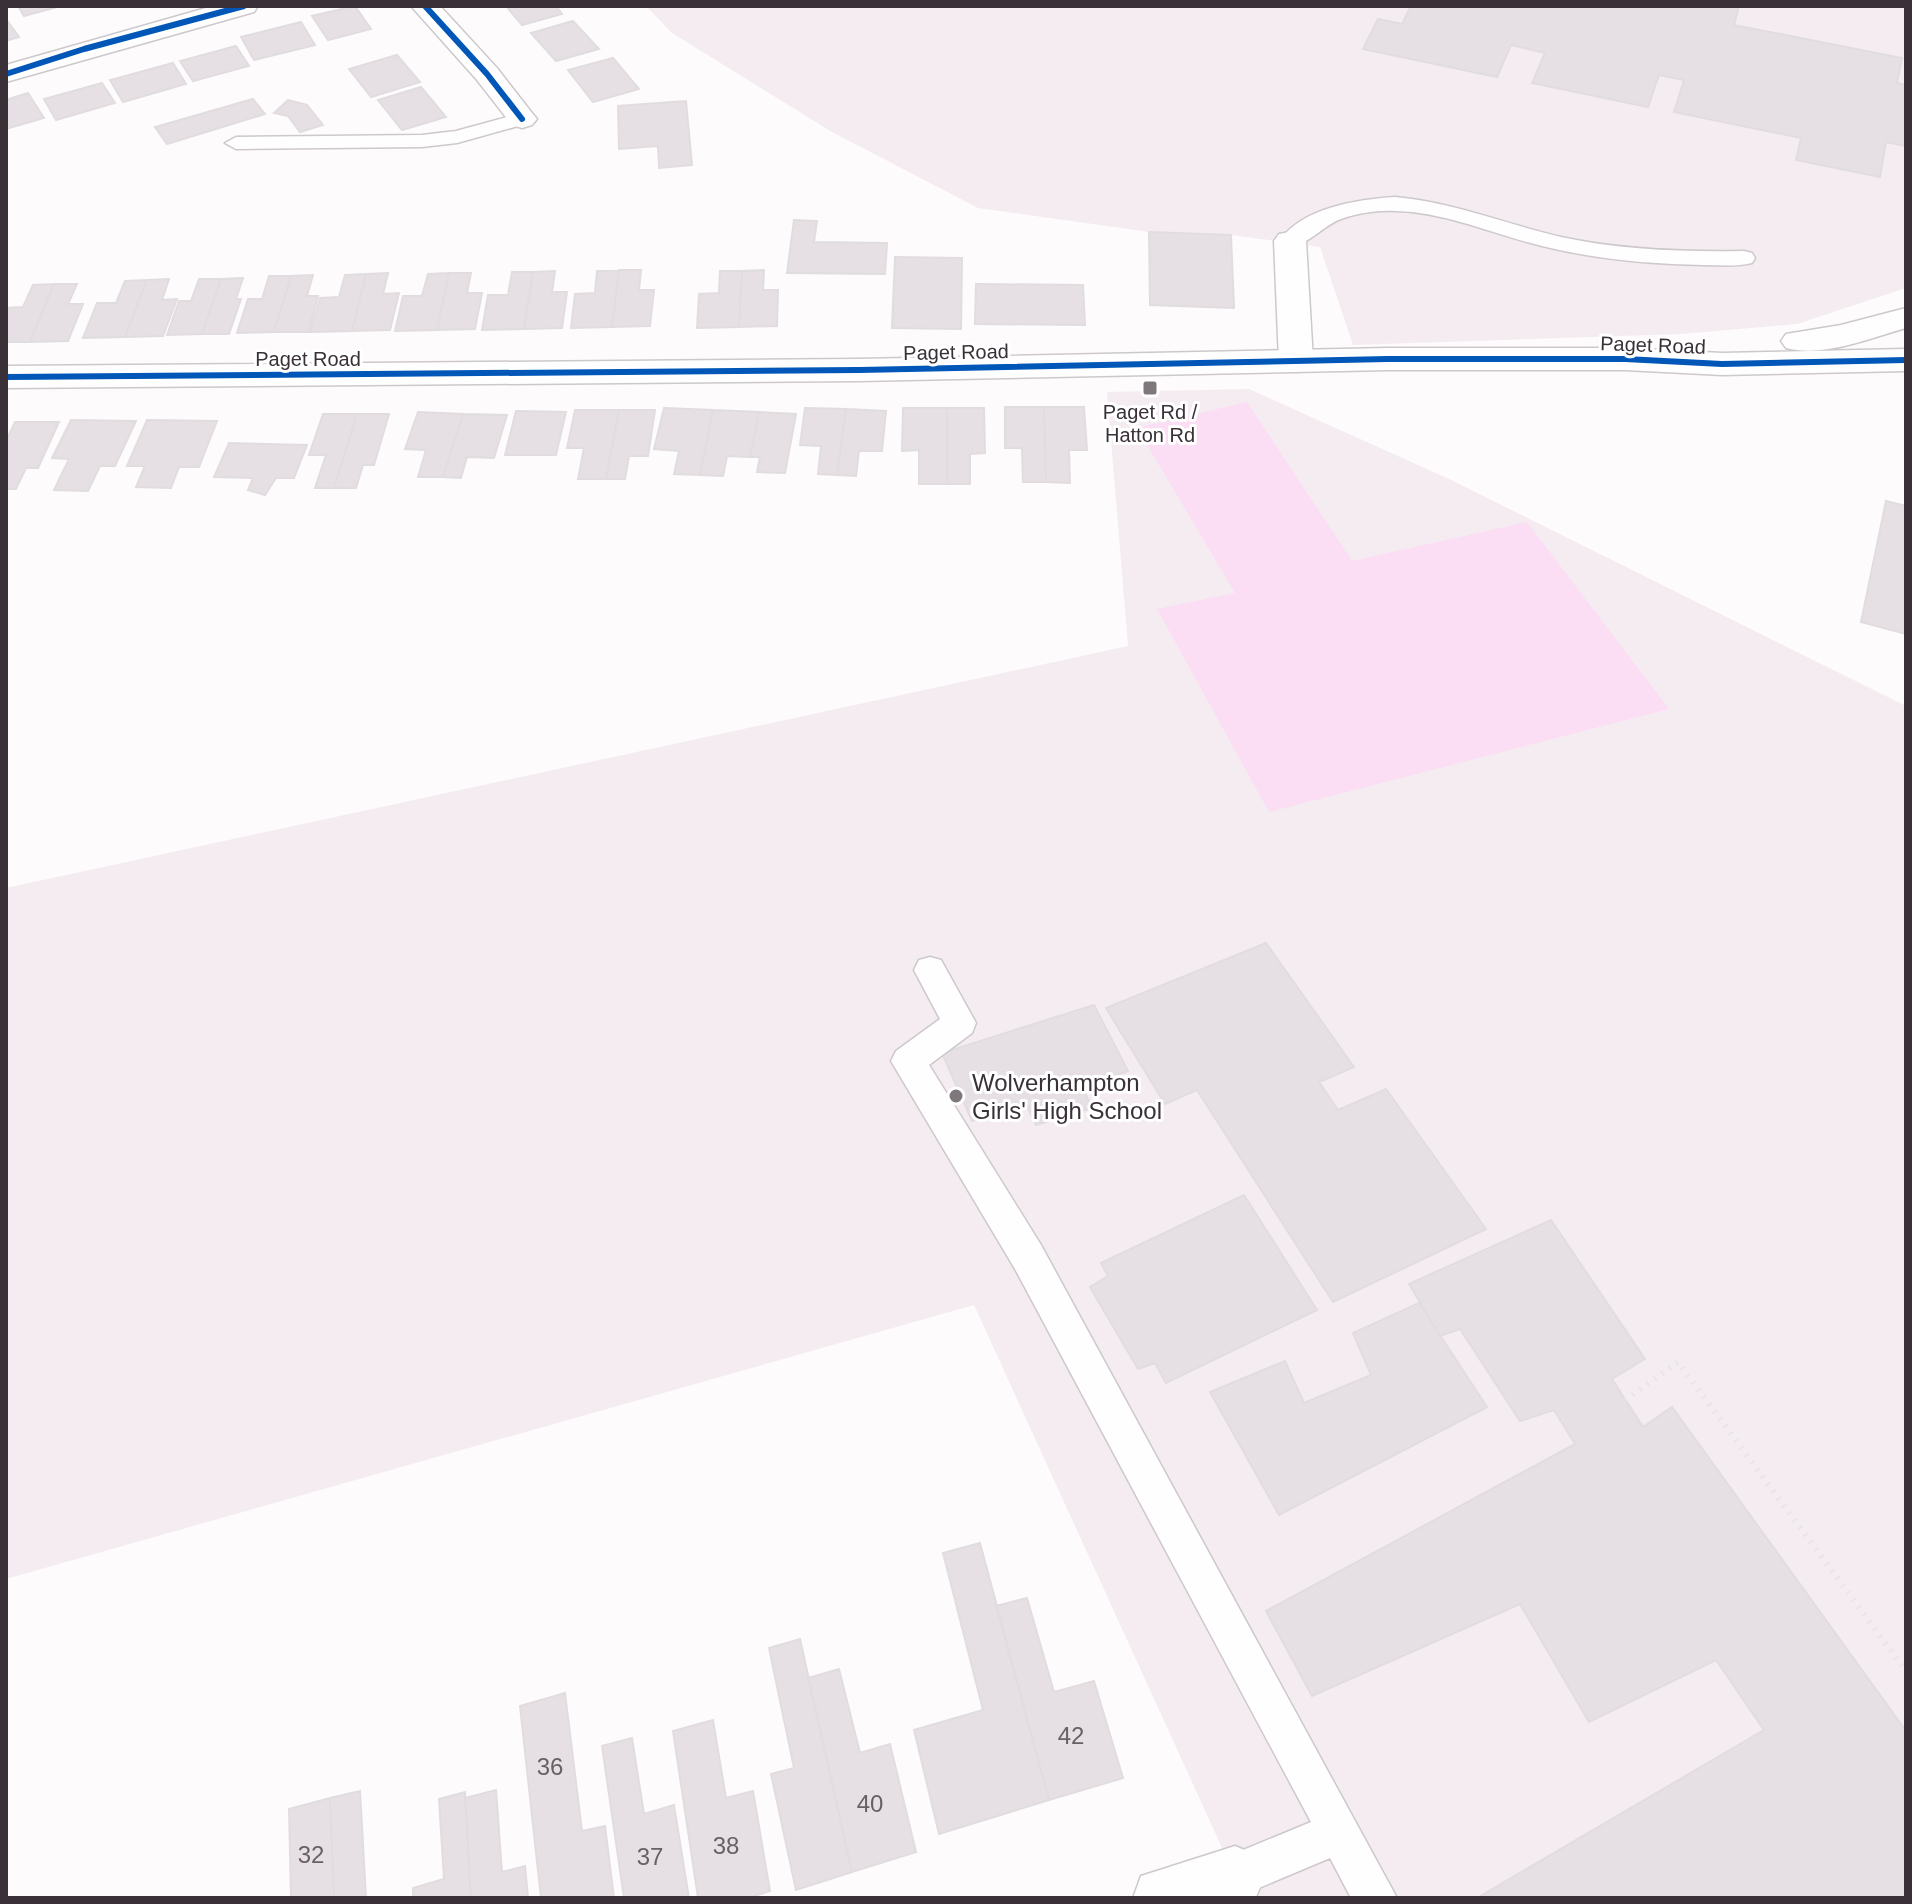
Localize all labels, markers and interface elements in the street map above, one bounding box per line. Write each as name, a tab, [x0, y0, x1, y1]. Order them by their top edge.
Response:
street label: Paget Road	[1600, 332, 1706, 358]
street label: Paget Road	[903, 340, 1009, 364]
street label: Paget Road	[255, 348, 361, 370]
marker: Paget Rd / Hatton Rd	[1141, 379, 1159, 397]
place label: Paget Rd / Hatton Rd	[1103, 401, 1198, 446]
place label: Wolverhampton Girls' High School	[972, 1069, 1162, 1124]
marker: Wolverhampton Girls' High School	[947, 1087, 965, 1105]
house number: 42	[1058, 1722, 1084, 1749]
house number: 36	[537, 1753, 563, 1780]
house number: 40	[857, 1790, 883, 1817]
house number: 38	[713, 1832, 739, 1859]
house number: 32	[298, 1841, 324, 1868]
house number: 37	[637, 1843, 663, 1870]

